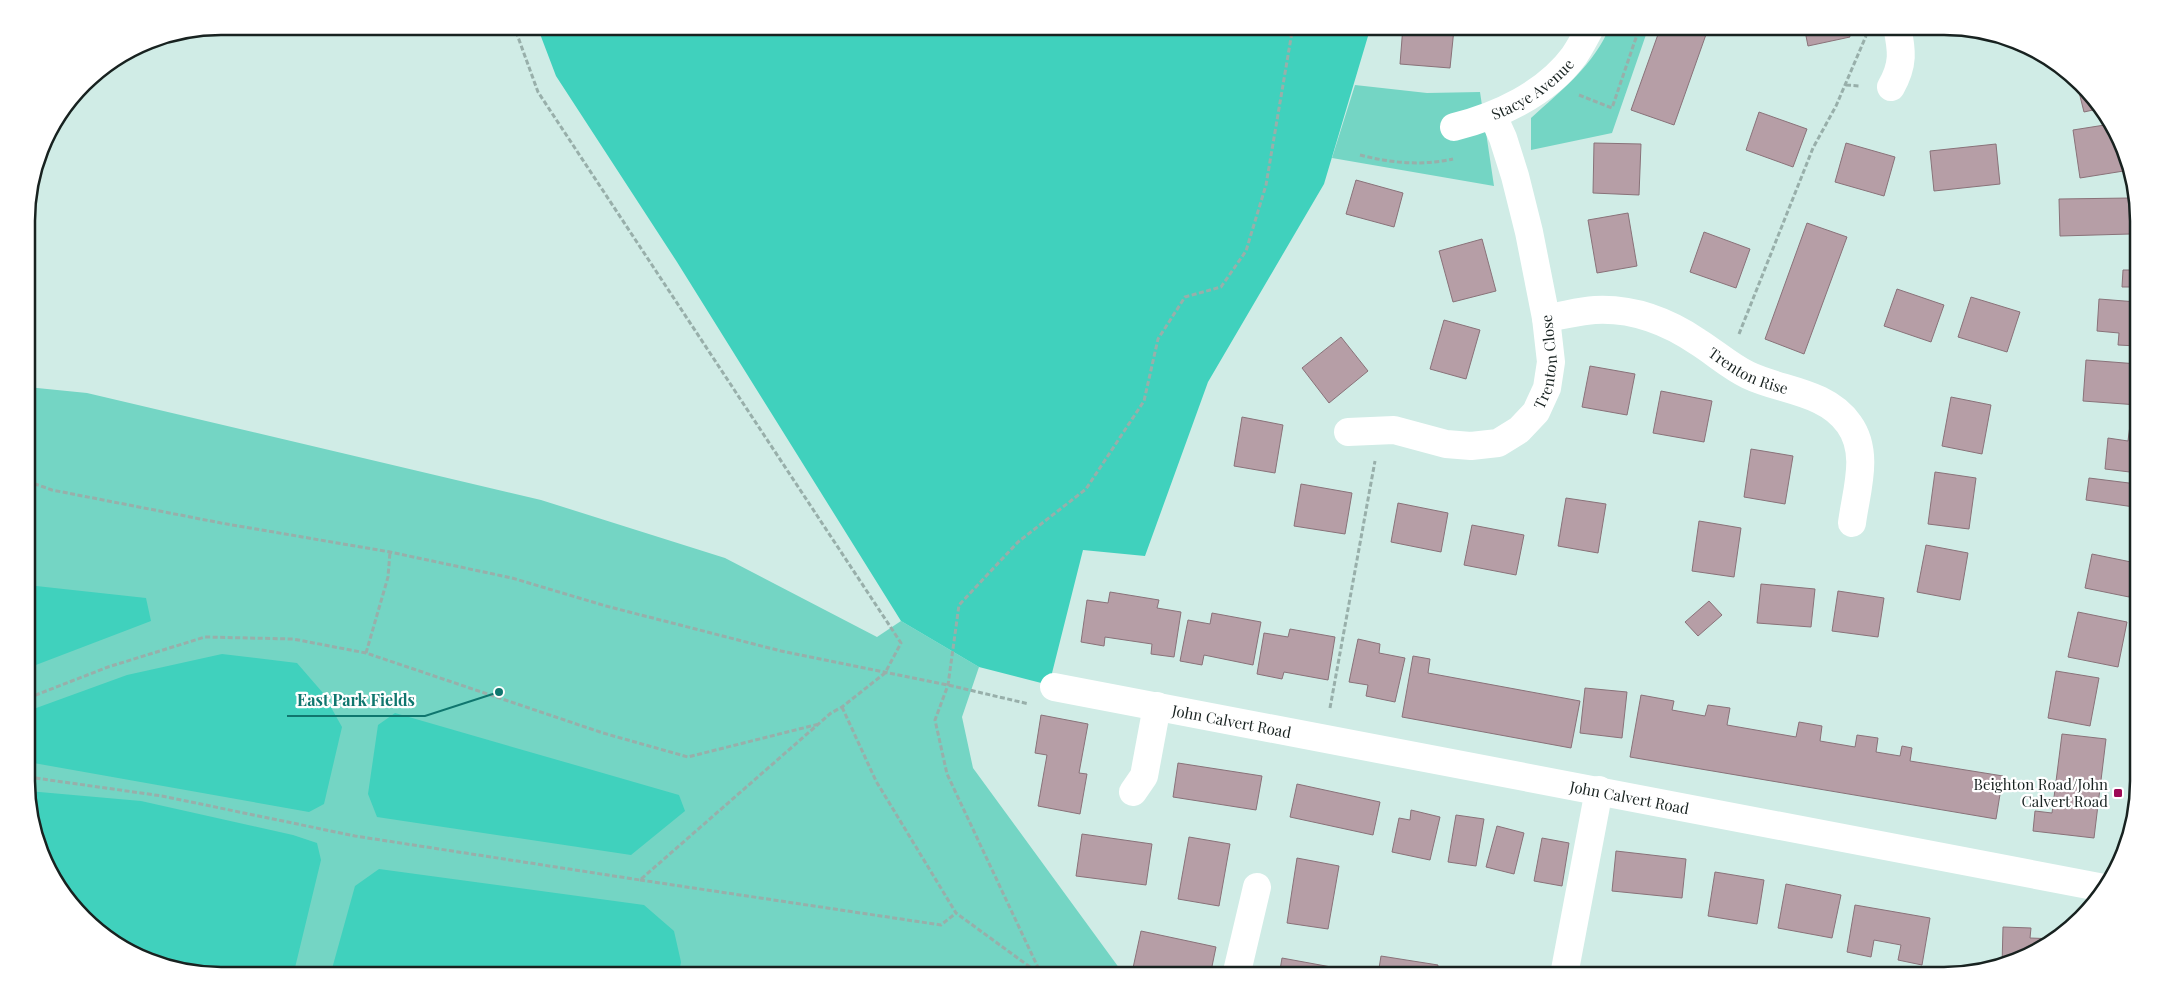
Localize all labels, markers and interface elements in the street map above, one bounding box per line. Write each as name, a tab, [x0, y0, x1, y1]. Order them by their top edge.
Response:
street label: Stacye Avenue	[1488, 54, 1578, 124]
street label: Trenton Close	[1529, 314, 1561, 412]
street label: Trenton Rise	[1705, 342, 1791, 398]
callout: East Park Fields	[287, 685, 425, 716]
text: East Park Fields	[297, 689, 415, 710]
street label: John Calvert Road	[1170, 700, 1293, 742]
place label: Beighton Road/John Calvert Road	[1974, 774, 2108, 811]
street label: John Calvert Road	[1567, 776, 1691, 818]
marker: Beighton Road/John Calvert Road	[2112, 787, 2124, 799]

